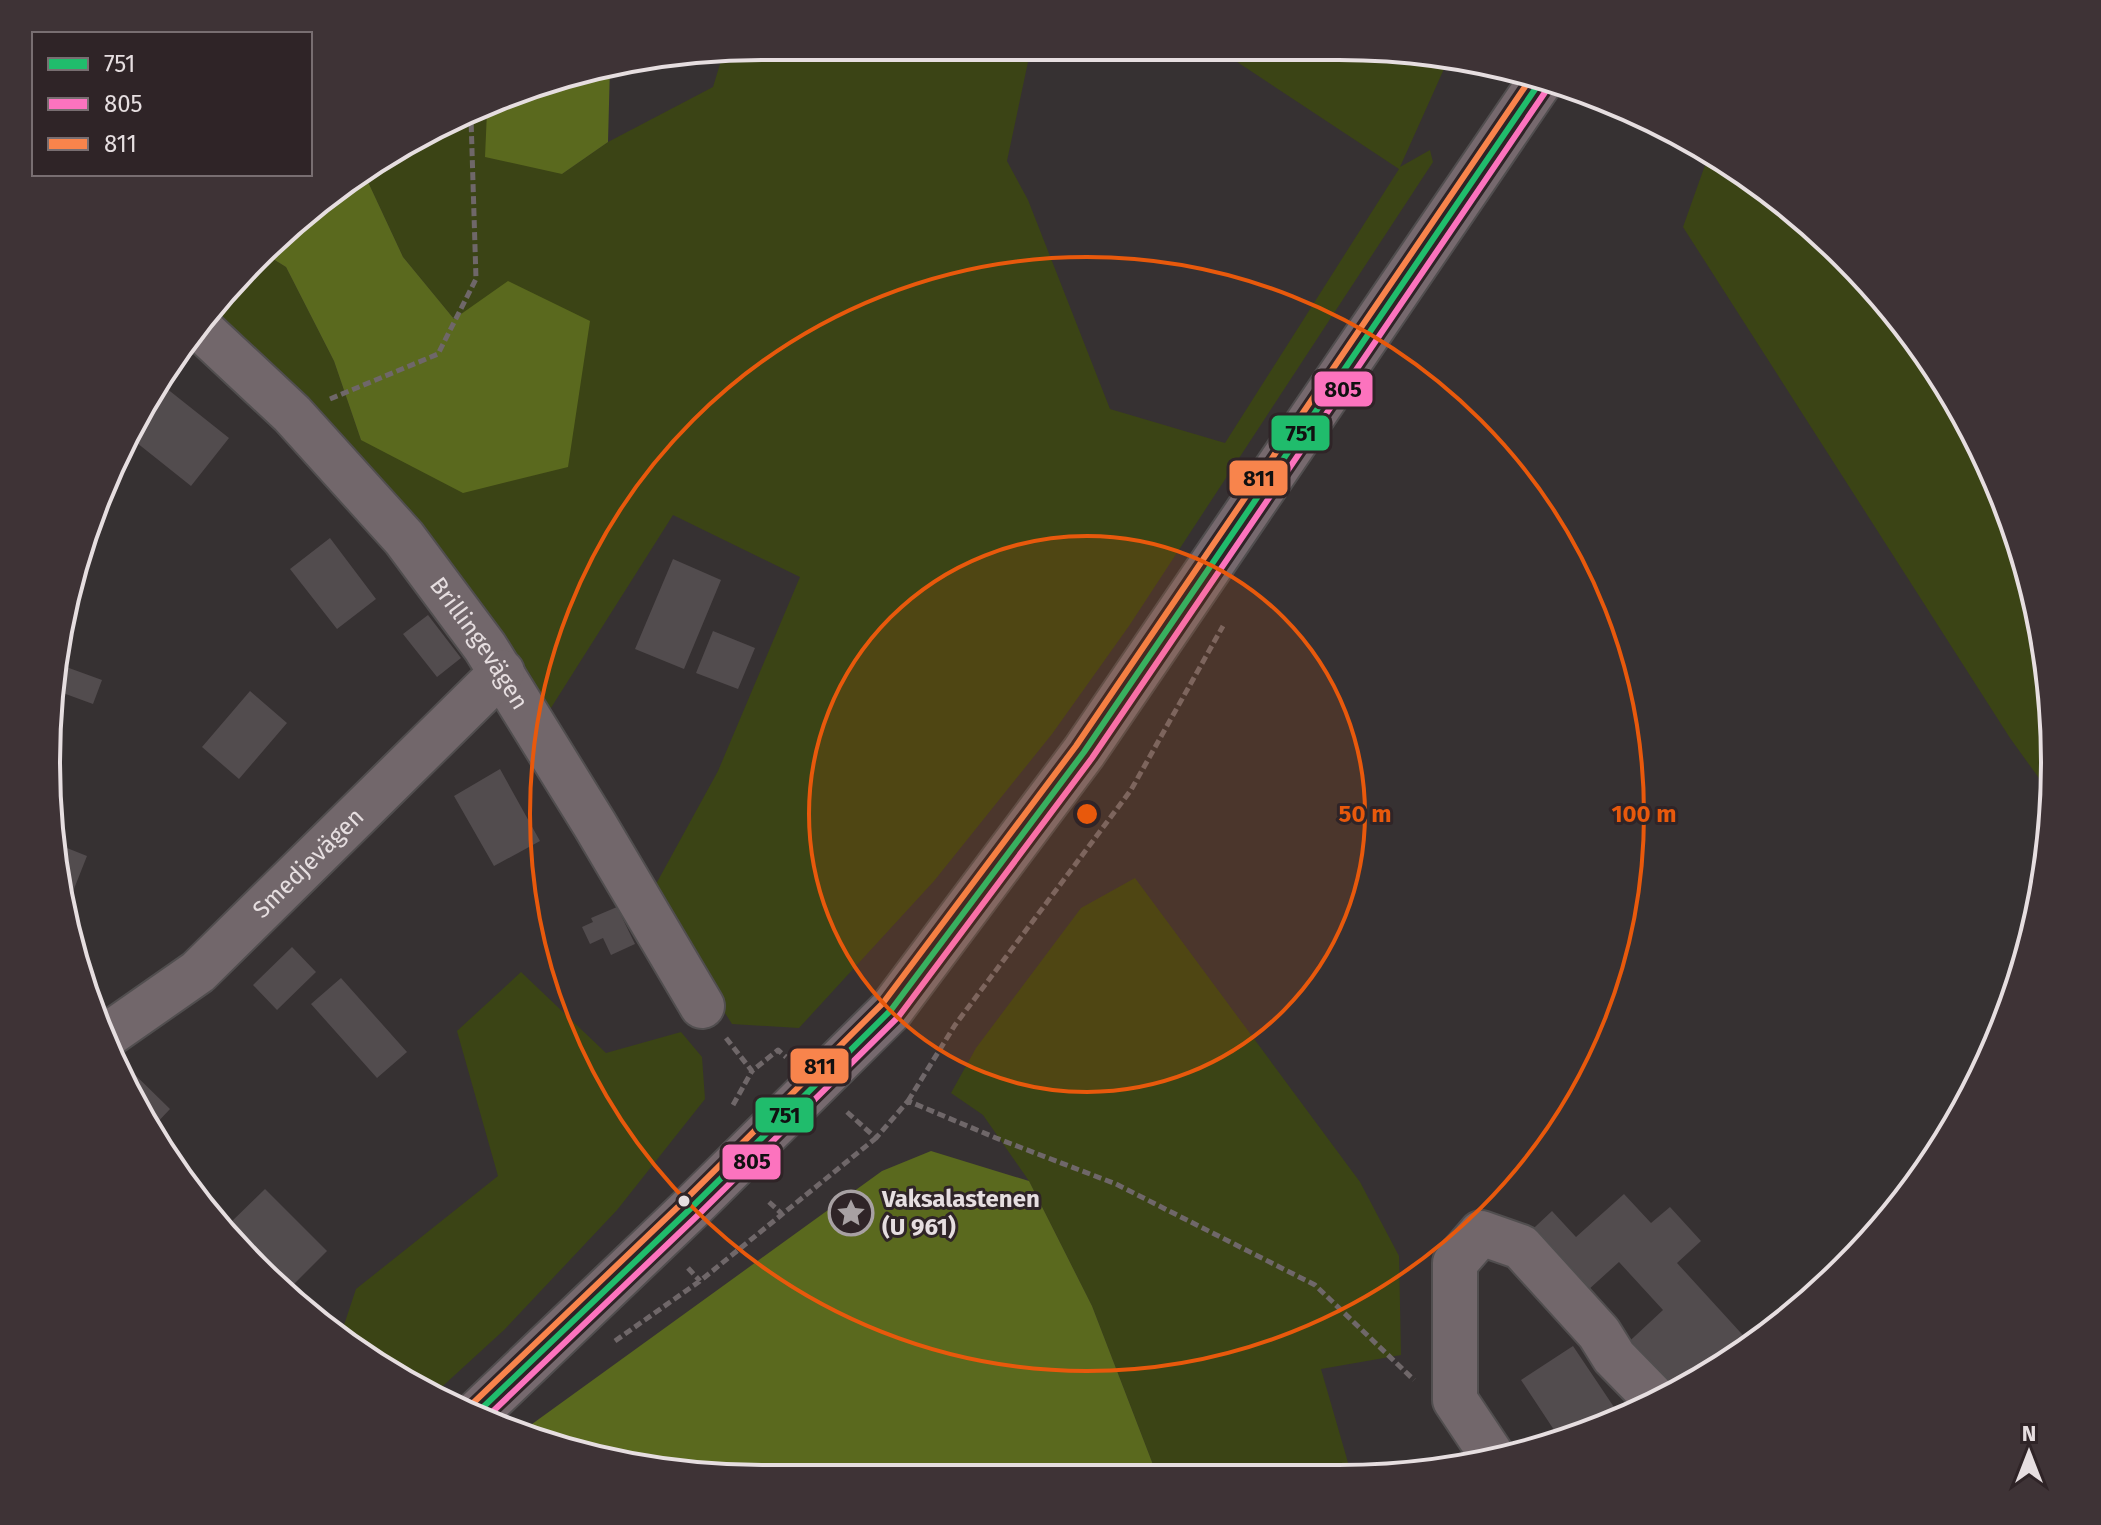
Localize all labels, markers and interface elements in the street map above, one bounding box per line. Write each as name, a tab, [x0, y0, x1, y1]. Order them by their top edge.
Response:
legend	[32, 32, 312, 176]
text: 751	[104, 50, 136, 78]
text: 805	[104, 90, 143, 118]
text: 811	[104, 130, 137, 158]
line badge: 805	[1313, 370, 1374, 408]
text: 805	[1324, 376, 1362, 403]
line badge: 751	[1270, 414, 1331, 452]
text: 751	[1286, 420, 1316, 447]
line badge: 811	[1228, 459, 1289, 497]
text: 811	[1243, 465, 1275, 492]
street label: Brillingevägen	[424, 572, 534, 715]
centre of rings	[1073, 800, 1101, 828]
text: 50 m	[1339, 800, 1391, 828]
text: 100 m	[1611, 800, 1677, 828]
street label: Smedjevägen	[247, 802, 369, 924]
line badge: 811	[789, 1047, 850, 1085]
text: 811	[804, 1053, 836, 1080]
line badge: 751	[754, 1096, 815, 1134]
text: 751	[770, 1102, 800, 1129]
line badge: 805	[721, 1143, 782, 1181]
text: 805	[733, 1148, 771, 1175]
place label: Vaksalastenen (U 961)	[881, 1185, 1040, 1241]
place icon: Vaksalastenen (U 961)	[827, 1189, 875, 1237]
unlabelled marker	[676, 1193, 692, 1209]
north arrow	[1989, 1413, 2069, 1493]
text: N	[2022, 1420, 2036, 1447]

